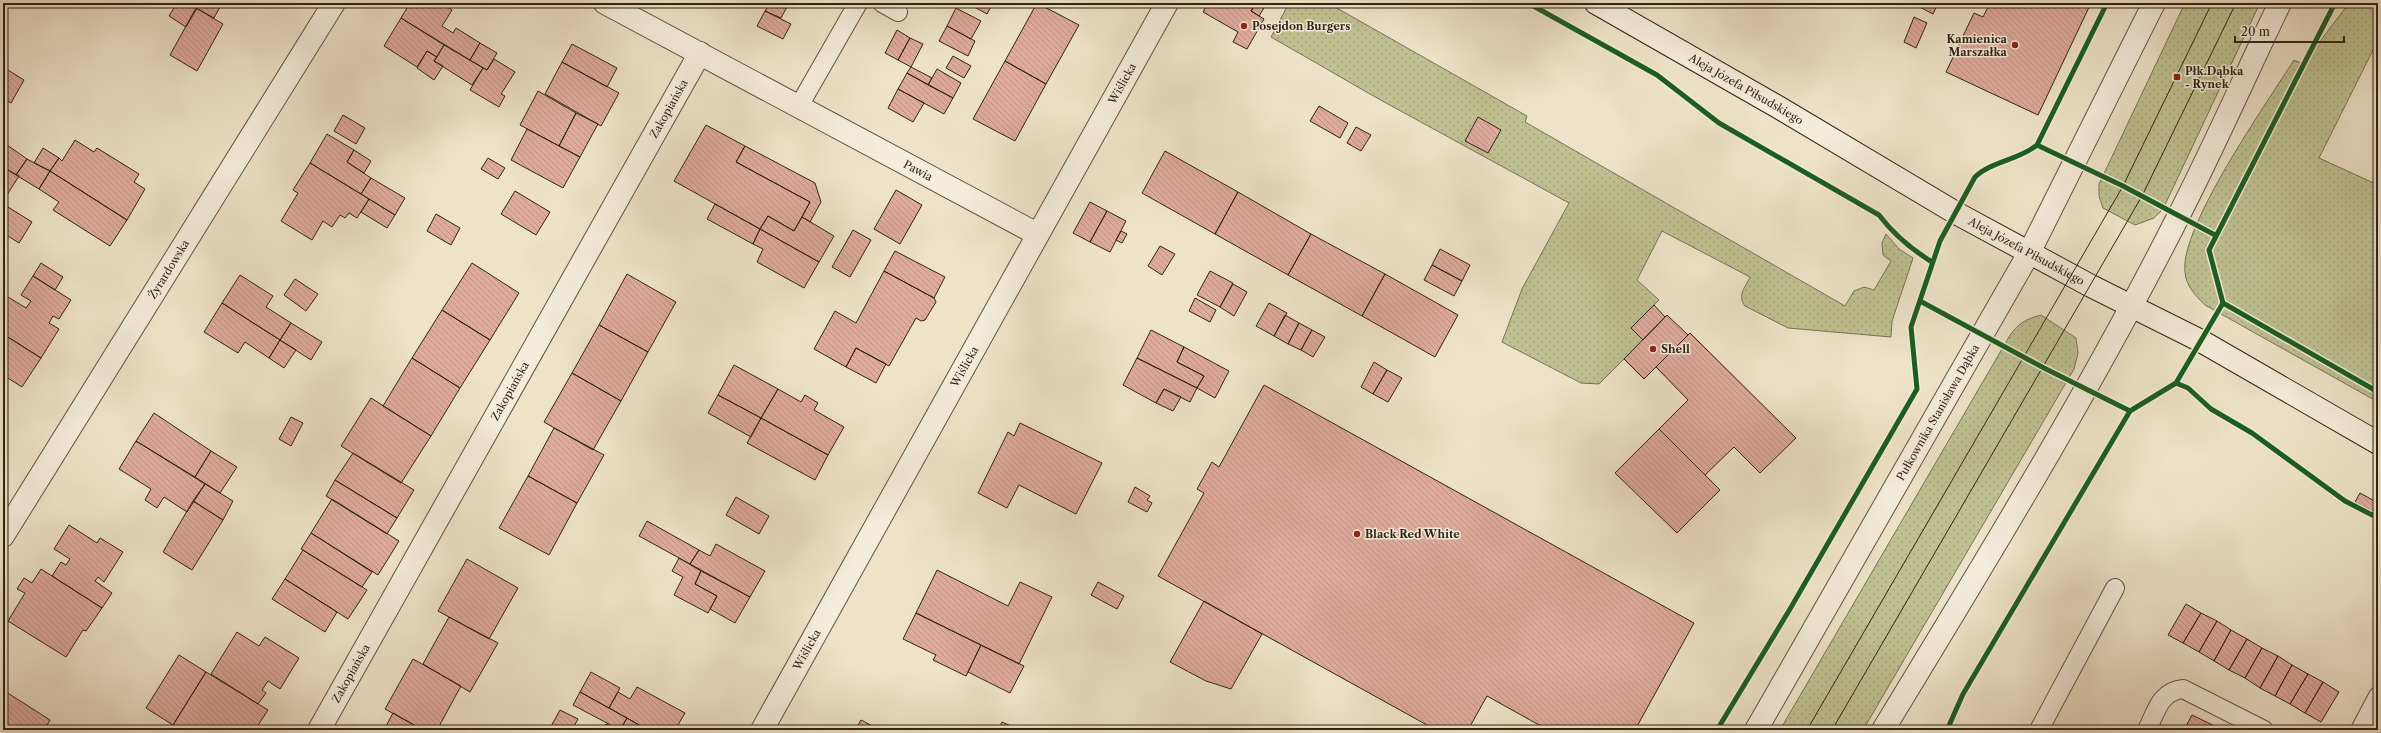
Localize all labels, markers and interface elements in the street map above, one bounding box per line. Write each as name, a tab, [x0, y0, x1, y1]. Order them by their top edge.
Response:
scale bar	[2235, 18, 2344, 44]
place label: Posejdon Burgers	[1252, 19, 1350, 33]
marker: Posejdon Burgers	[1239, 21, 1249, 31]
text: 20 m	[2241, 24, 2270, 39]
place label: Kamienica Marszałka	[1946, 32, 2008, 59]
marker: Kamienica Marszałka	[2010, 40, 2020, 50]
street label: Aleja Józefa Piłsudskiego	[1686, 50, 1806, 128]
street label: Wiślicka	[1105, 61, 1139, 107]
place label: Płk.Dąbka - Rynek	[2185, 64, 2244, 91]
marker: Płk.Dąbka - Rynek	[2172, 72, 2182, 82]
street label: Zakopiańska	[647, 77, 691, 141]
street label: Pawia	[901, 157, 935, 184]
street label: Aleja Józefa Piłsudskiego	[1965, 214, 2087, 288]
street label: Żyrardowska	[144, 237, 192, 301]
place label: Shell	[1661, 342, 1690, 356]
street label: Pułkownika Stanisława Dąbka	[1893, 342, 1982, 483]
street label: Wiślicka	[947, 344, 982, 390]
marker: Shell	[1648, 344, 1658, 354]
street label: Zakopiańska	[488, 359, 532, 423]
place label: Black Red White	[1365, 527, 1460, 541]
marker: Black Red White	[1352, 529, 1362, 539]
street label: Wiślicka	[789, 627, 824, 673]
street label: Zakopiańska	[329, 641, 373, 705]

